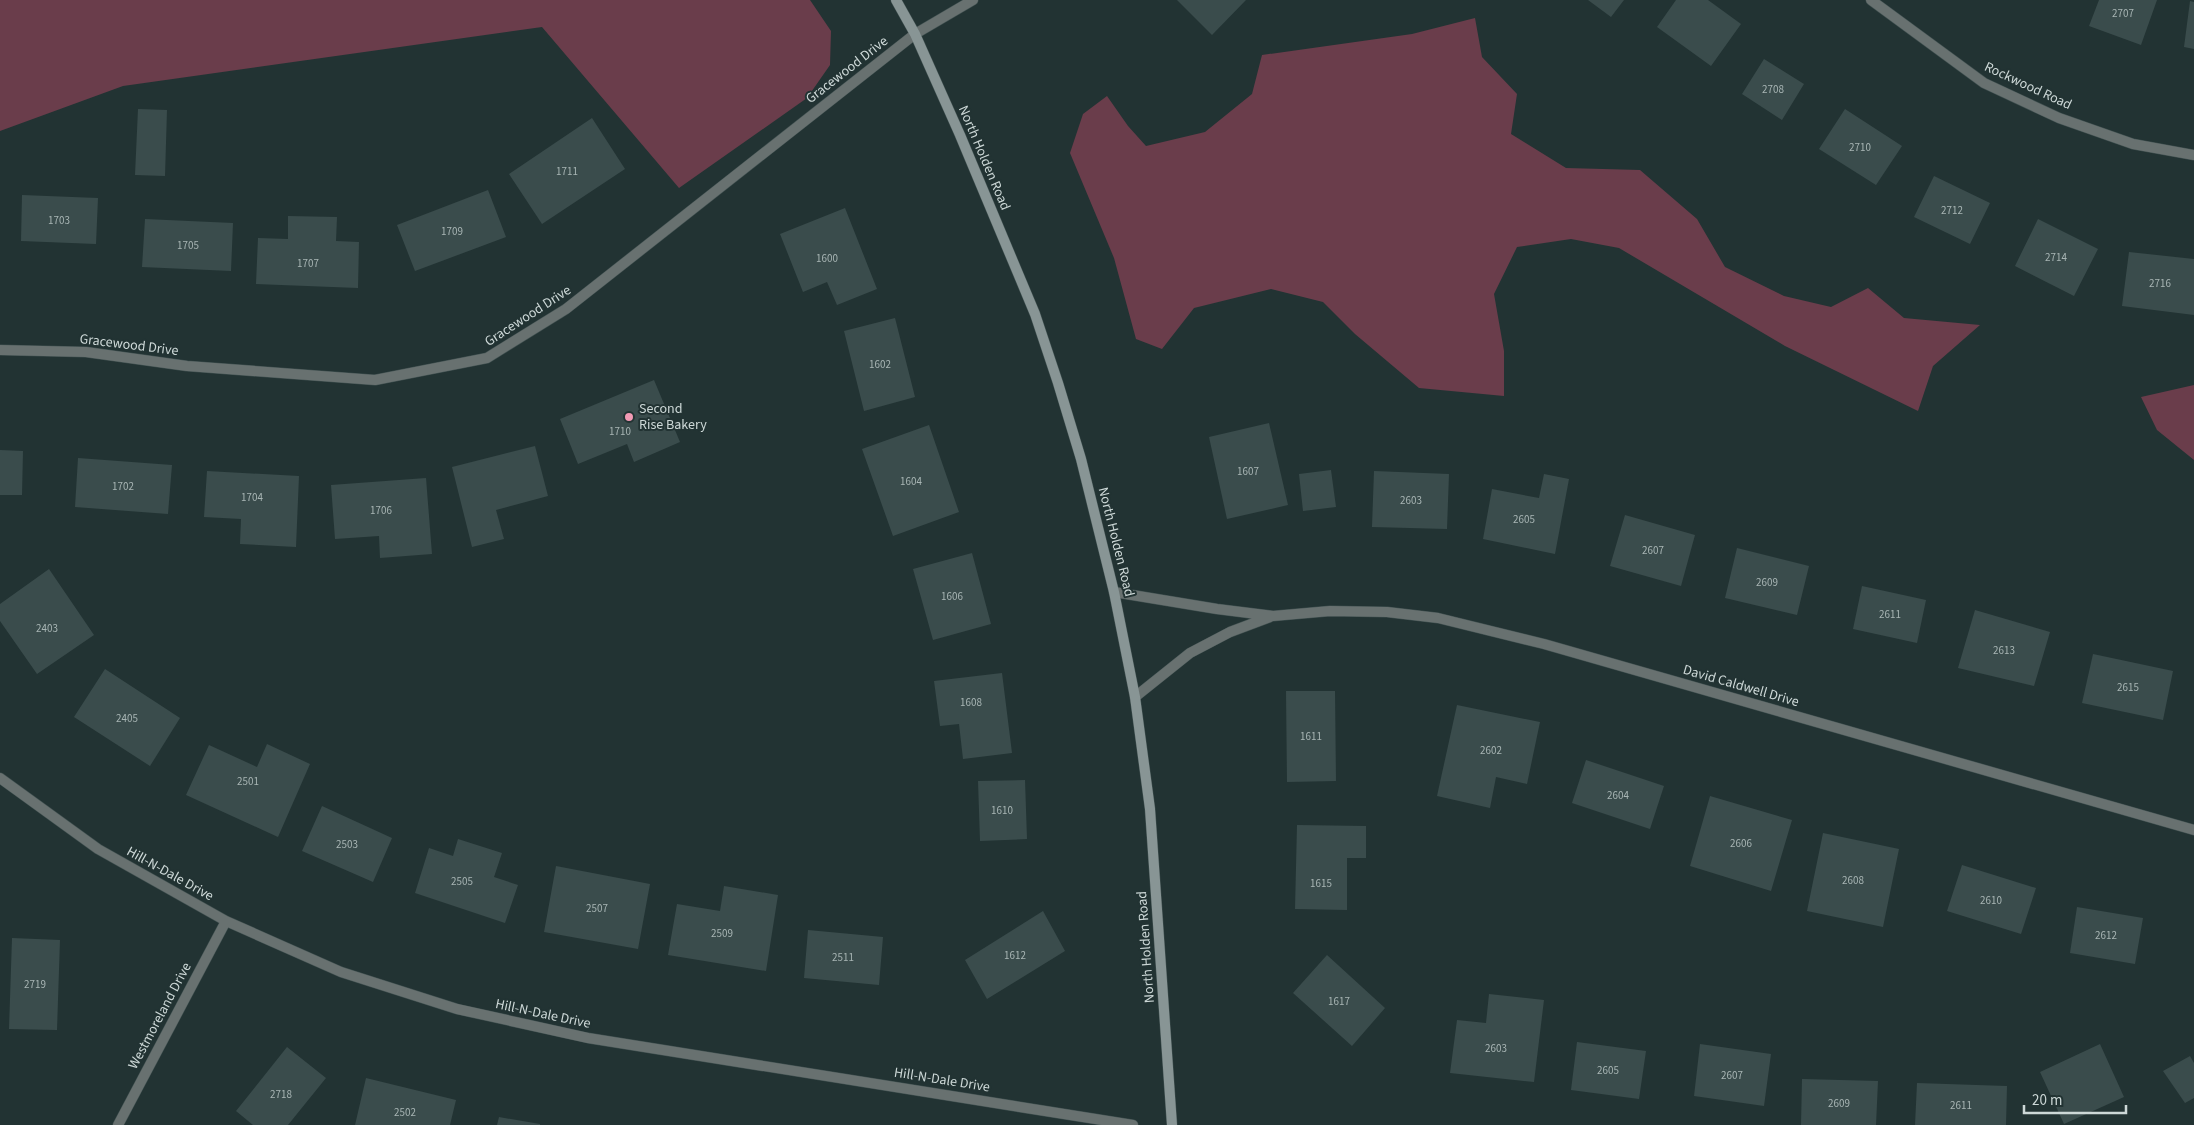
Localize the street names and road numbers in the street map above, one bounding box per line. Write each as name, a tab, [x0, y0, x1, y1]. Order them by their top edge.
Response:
street label: Gracewood Drive	[802, 31, 892, 108]
street label: Rockwood Road	[1981, 57, 2075, 115]
street label: North Holden Road	[953, 102, 1015, 214]
street label: Gracewood Drive	[481, 281, 575, 351]
street label: Gracewood Drive	[78, 329, 180, 361]
street label: North Holden Road	[1093, 485, 1139, 599]
street label: David Caldwell Drive	[1681, 660, 1801, 712]
street label: Hill-N-Dale Drive	[123, 842, 217, 906]
street label: North Holden Road	[1132, 890, 1160, 1004]
street label: Westmoreland Drive	[123, 959, 197, 1073]
street label: Hill-N-Dale Drive	[494, 994, 592, 1034]
street label: Hill-N-Dale Drive	[893, 1063, 991, 1097]

